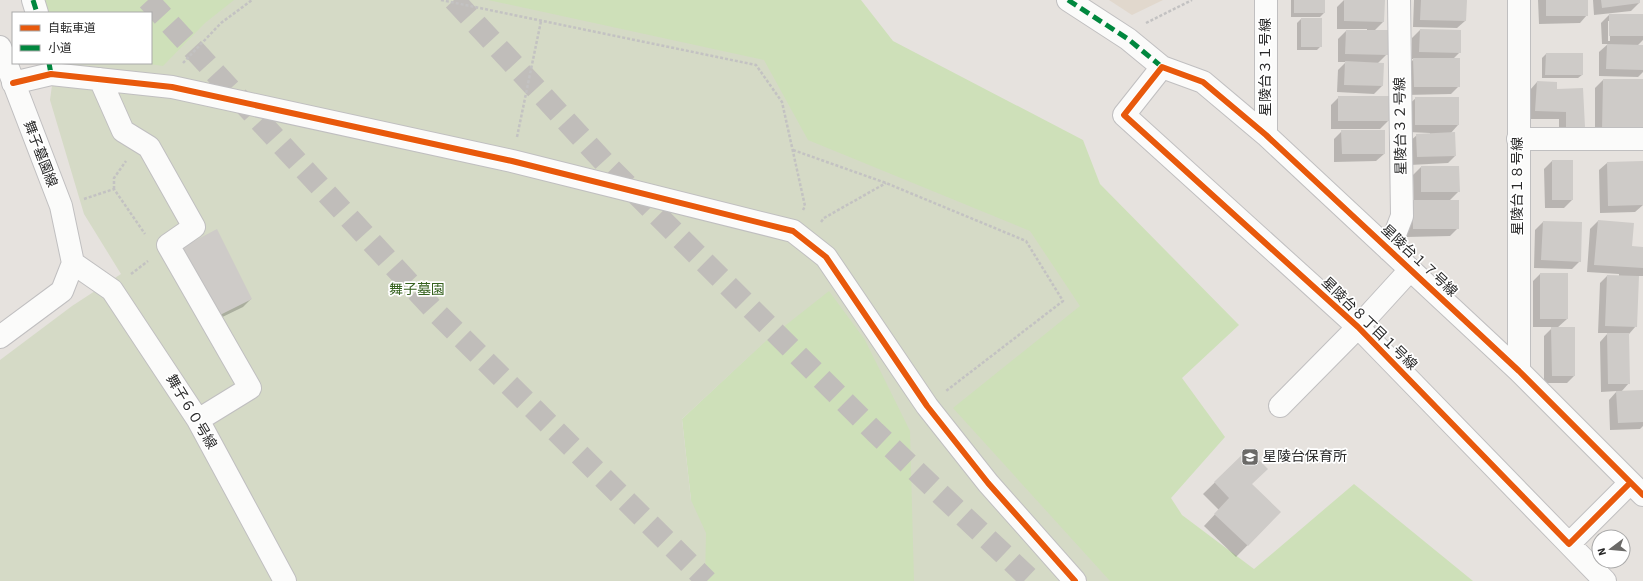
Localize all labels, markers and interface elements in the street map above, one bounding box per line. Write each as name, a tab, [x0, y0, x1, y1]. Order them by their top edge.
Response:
legend	[12, 12, 152, 64]
street label: 星陵台３１号線	[1256, 18, 1276, 116]
text: 自転車道	[48, 20, 96, 37]
text: 小道	[48, 40, 72, 57]
street label: 星陵台３２号線	[1390, 77, 1412, 175]
street label: 舞子墓園線	[18, 118, 62, 190]
street label: 星陵台１８号線	[1508, 137, 1528, 235]
street label: 星陵台１７号線	[1376, 220, 1462, 302]
street label: 星陵台８丁目１号線	[1317, 273, 1421, 375]
park label: 舞子墓園	[389, 280, 445, 300]
street label: 舞子６０号線	[161, 371, 221, 453]
school or university icon: 星陵台保育所	[1240, 447, 1260, 467]
place label: 星陵台保育所	[1263, 447, 1347, 467]
north arrow	[1591, 529, 1631, 569]
text: N	[1594, 546, 1610, 557]

